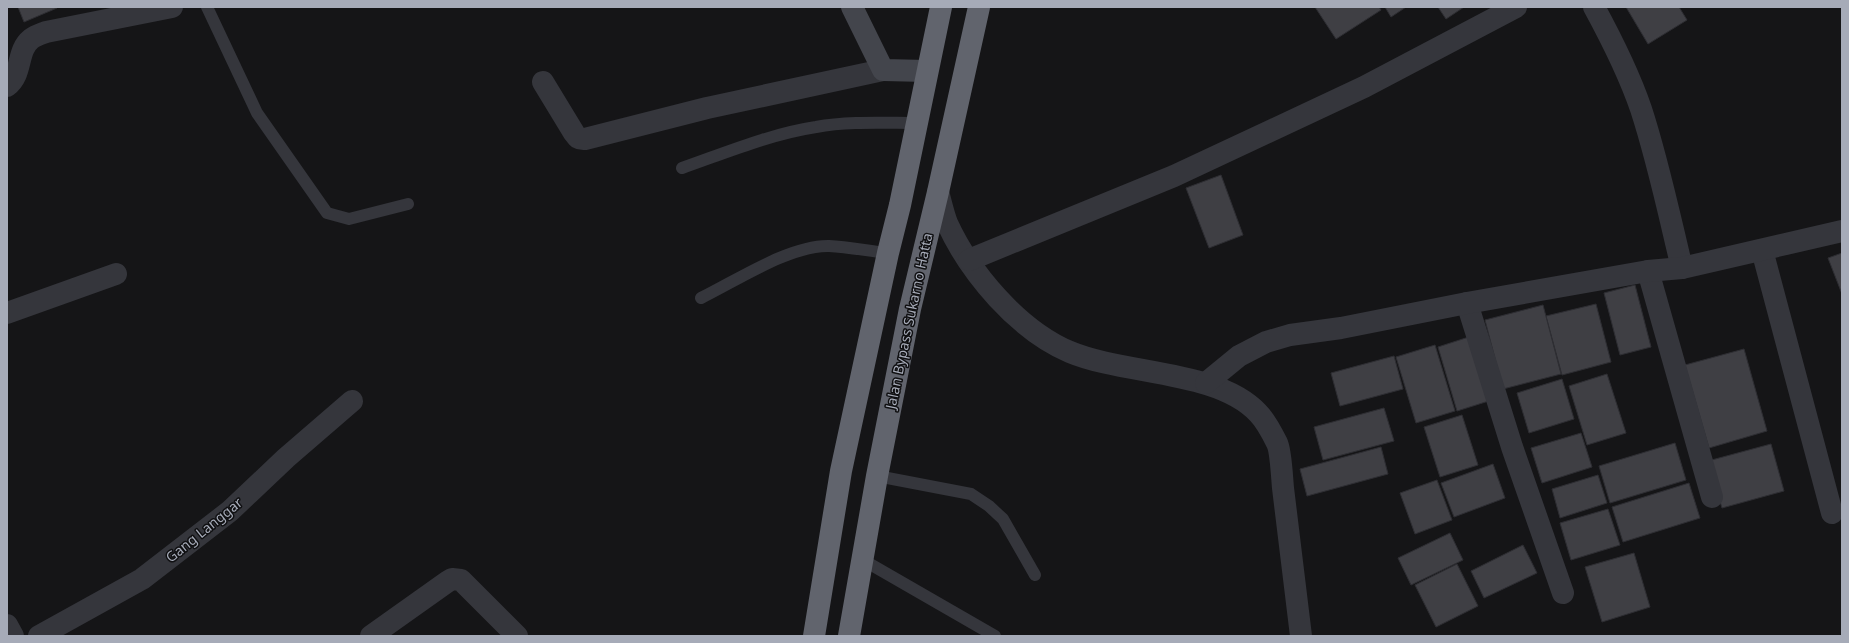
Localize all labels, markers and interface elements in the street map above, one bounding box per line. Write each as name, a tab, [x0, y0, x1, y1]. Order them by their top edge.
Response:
street label: Jalan Bypass Sukarno Hatta	[880, 231, 936, 413]
street label: Gang Langgar	[161, 493, 246, 566]

